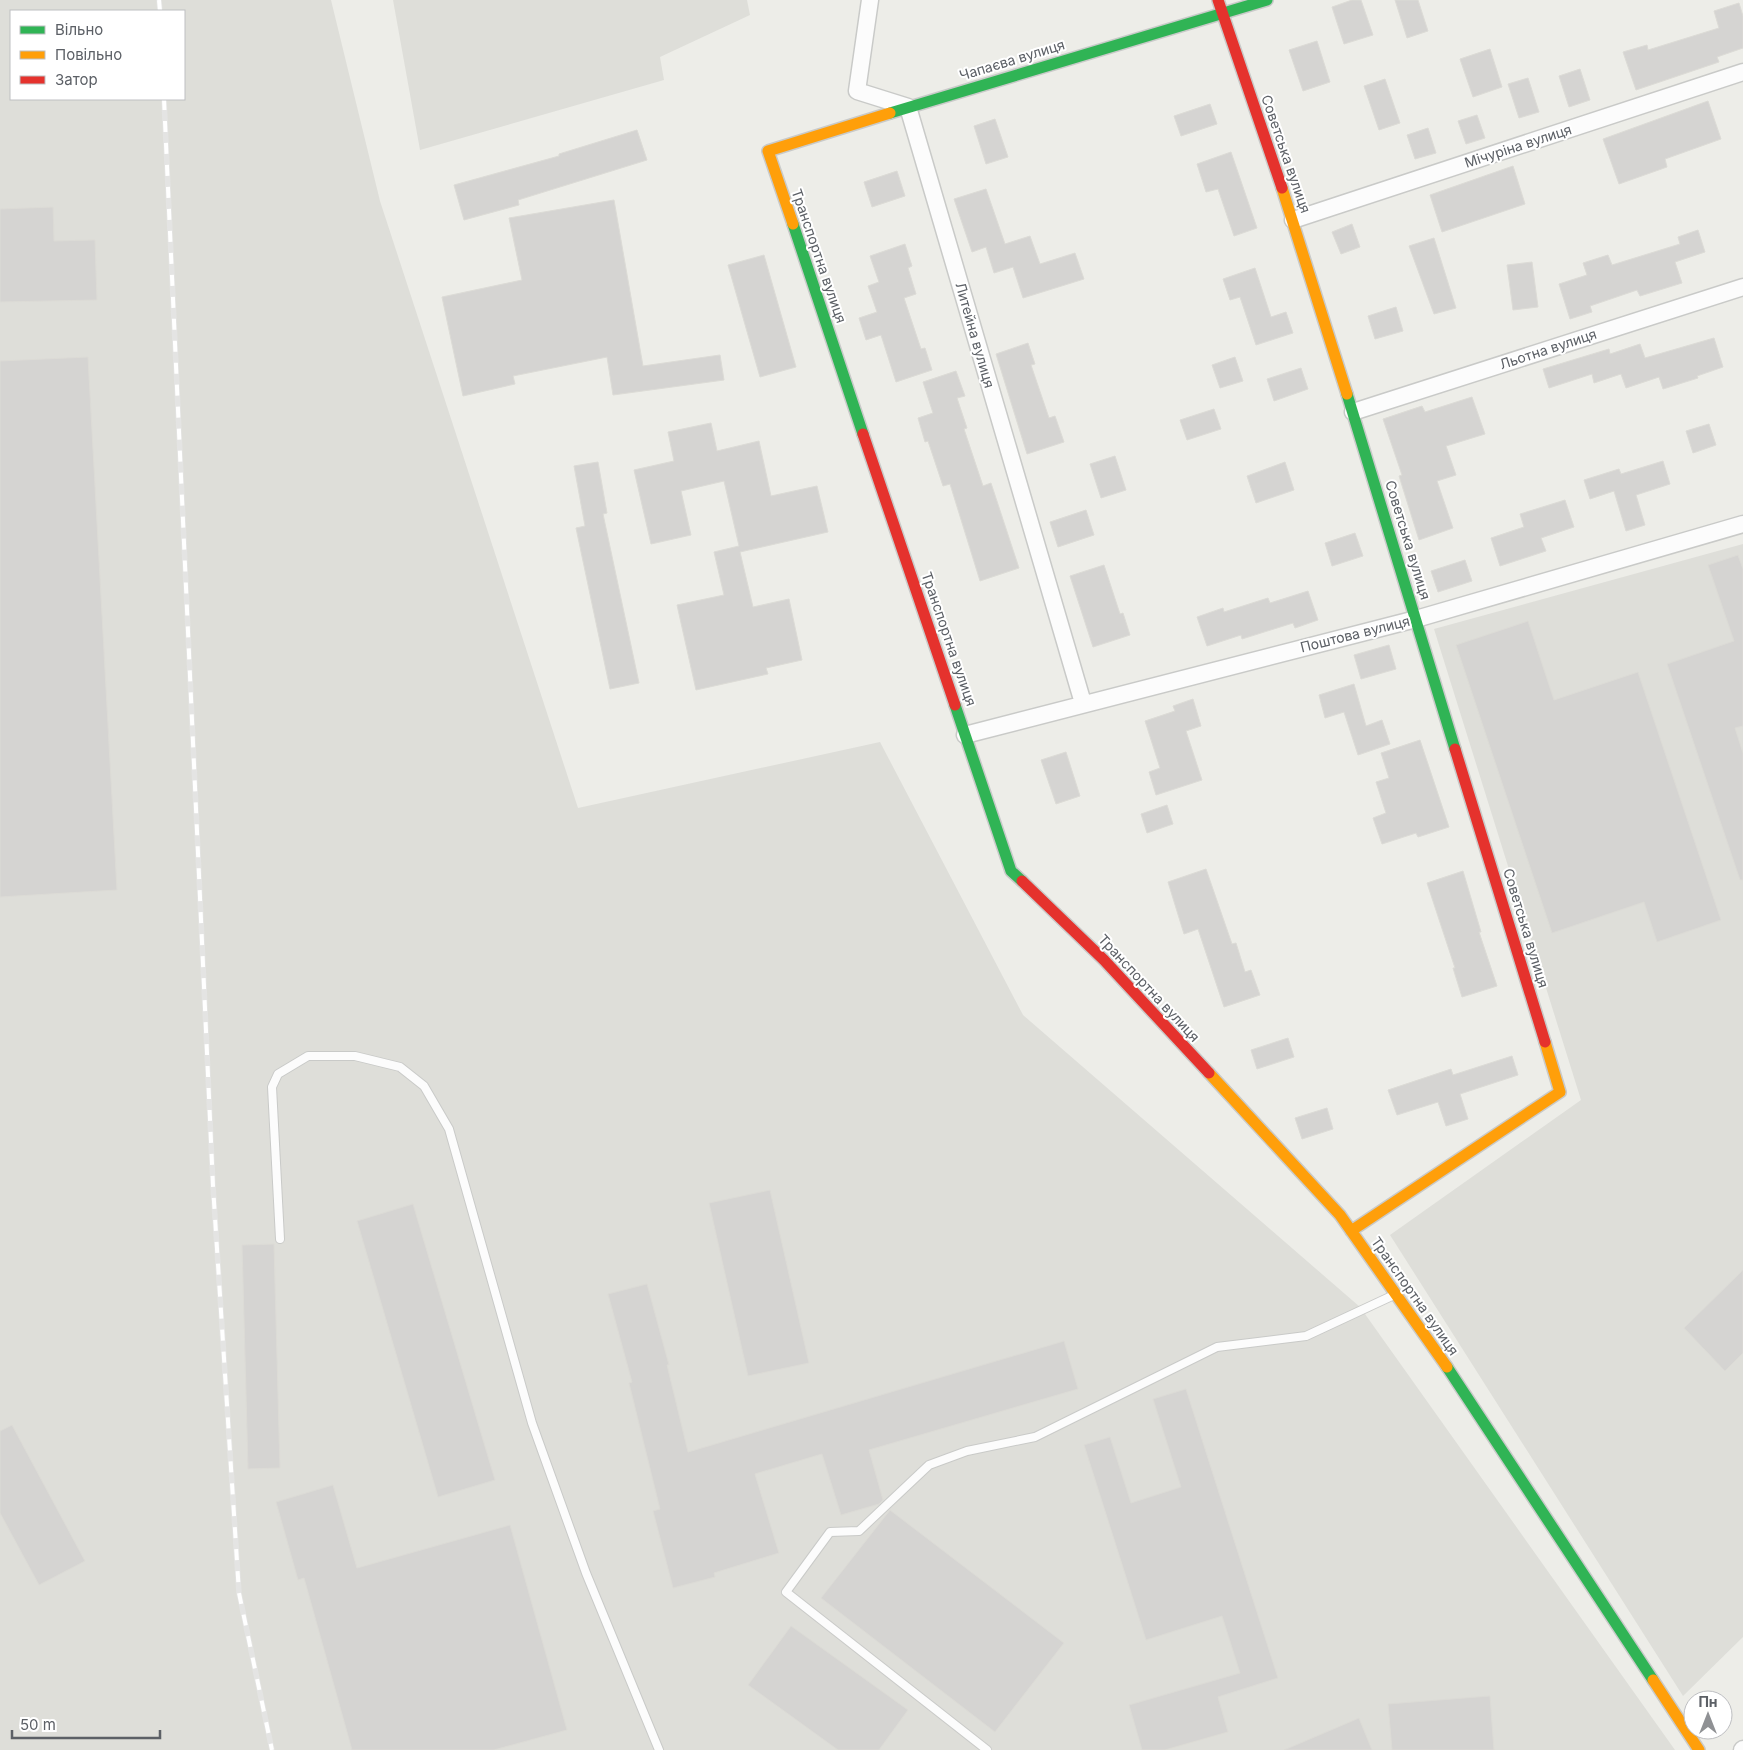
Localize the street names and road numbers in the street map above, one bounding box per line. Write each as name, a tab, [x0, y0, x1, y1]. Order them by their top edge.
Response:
street label: Чапаєва вулиця	[957, 35, 1066, 84]
street label: Советська вулиця	[1258, 93, 1315, 215]
street label: Мічуріна вулиця	[1462, 120, 1573, 171]
street label: Транспортна вулиця	[789, 187, 850, 325]
street label: Литейна вулиця	[952, 280, 999, 390]
street label: Льотна вулиця	[1497, 325, 1599, 372]
street label: Советська вулиця	[1382, 478, 1435, 602]
street label: Транспортна вулиця	[919, 570, 980, 708]
street label: Поштова вулиця	[1298, 612, 1411, 655]
street label: Советська вулиця	[1500, 866, 1553, 990]
street label: Транспортна вулиця	[1095, 930, 1204, 1045]
street label: Транспортна вулиця	[1368, 1233, 1463, 1358]

